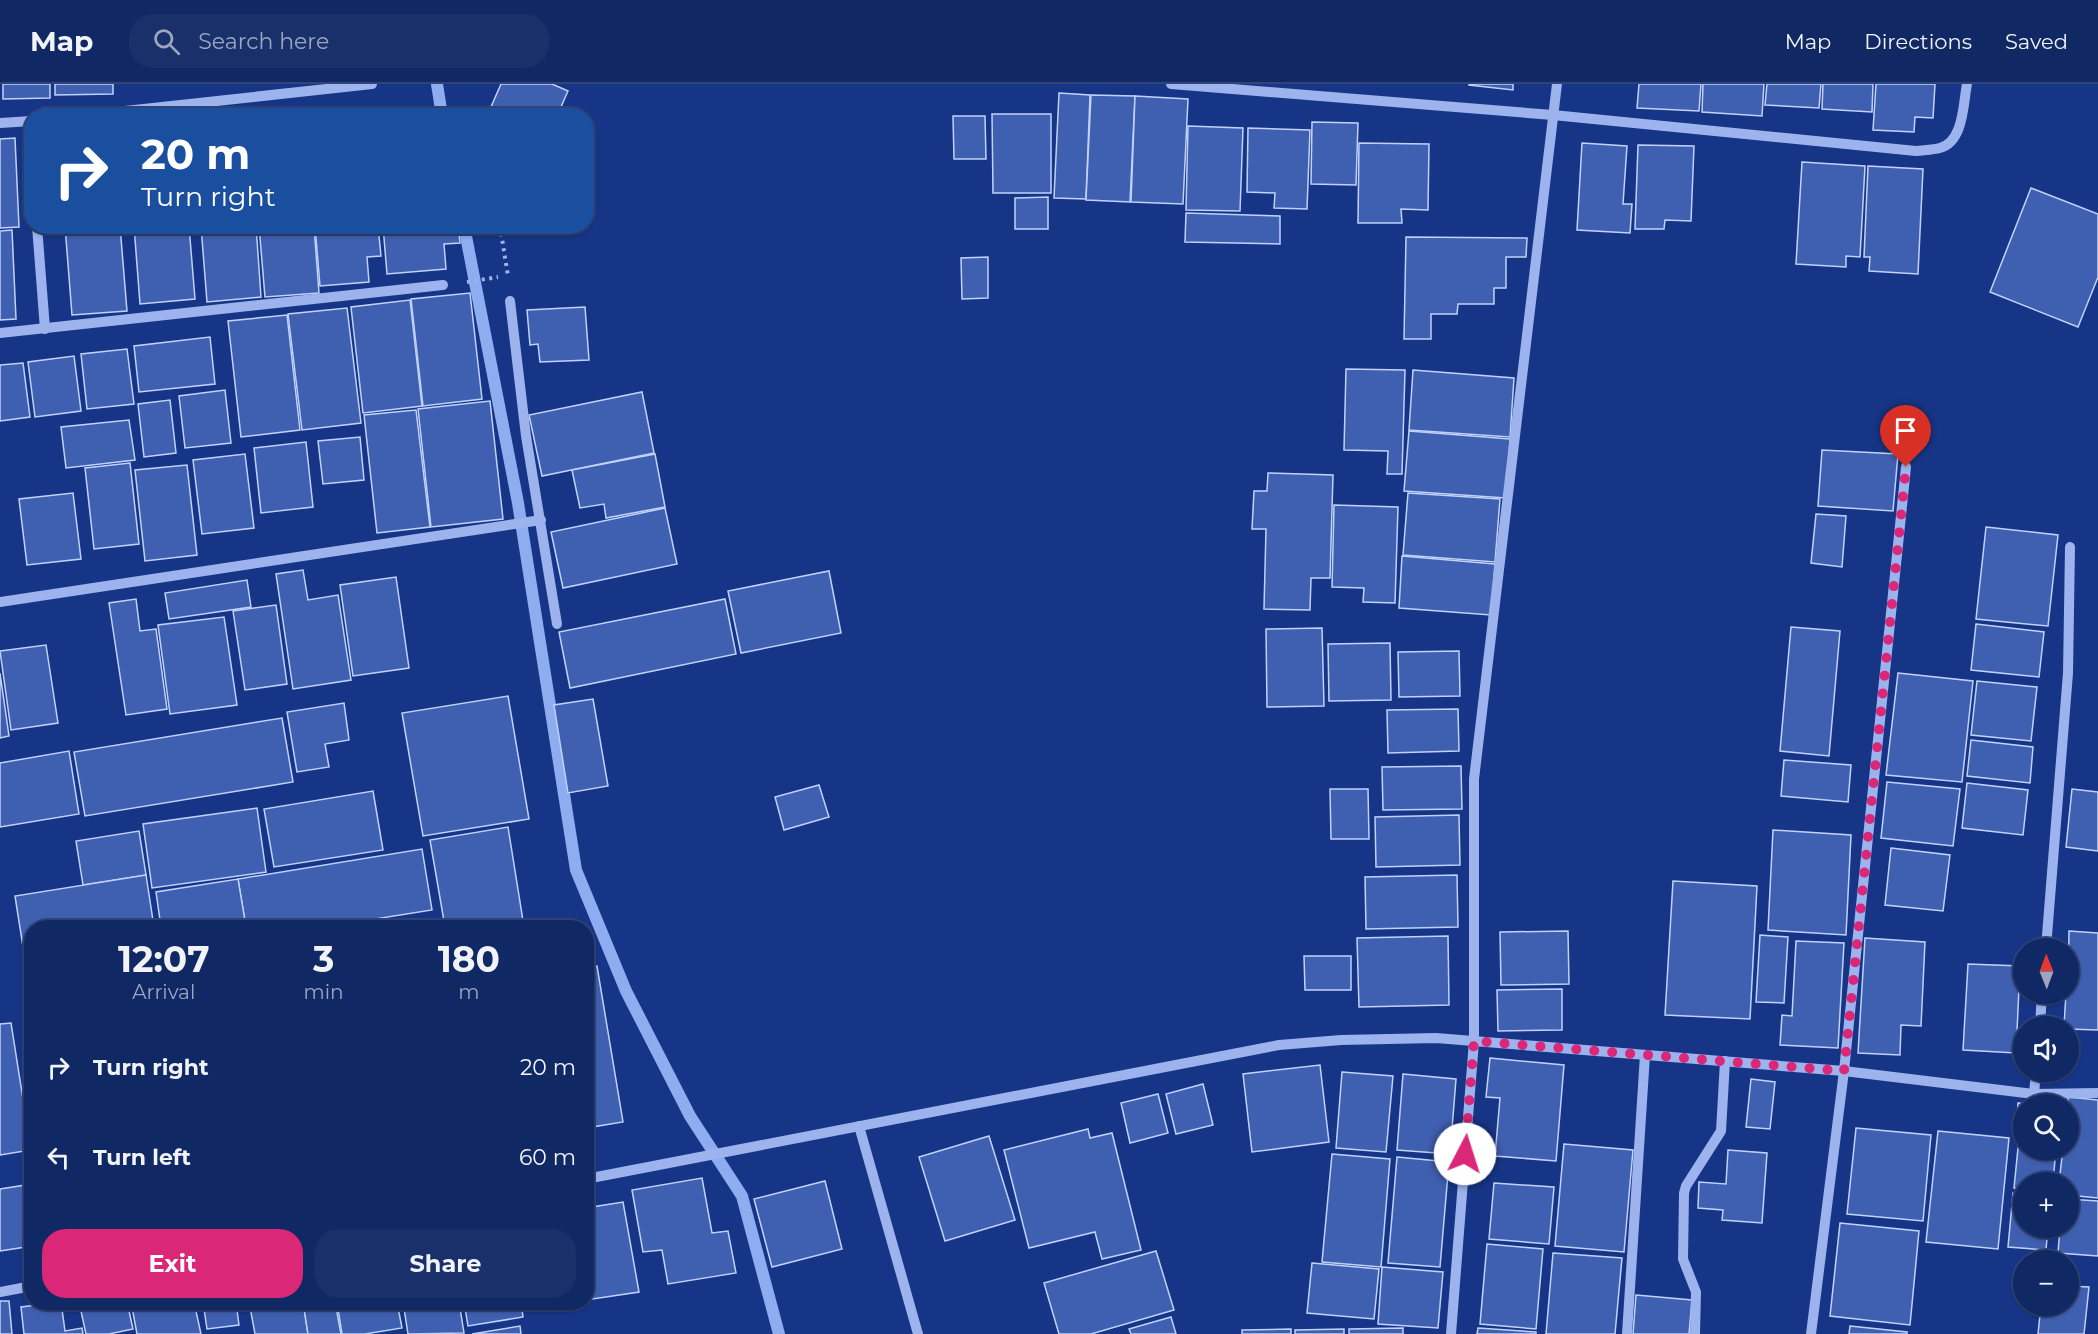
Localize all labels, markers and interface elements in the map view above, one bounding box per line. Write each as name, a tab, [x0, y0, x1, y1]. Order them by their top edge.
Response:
search box	[129, 14, 549, 68]
text: Map	[30, 24, 93, 58]
icon: search	[150, 25, 183, 58]
text: Search here	[198, 28, 329, 55]
text: Map	[1785, 29, 1831, 54]
text: Directions	[1864, 29, 1972, 54]
text: Saved	[2005, 29, 2068, 54]
text: 20 m	[141, 128, 250, 180]
icon: right	[42, 132, 120, 210]
text: Turn right	[141, 180, 276, 213]
pin	[1880, 405, 1931, 467]
icon: arrive	[1889, 414, 1922, 447]
text: 12:07	[118, 937, 209, 981]
text: 3	[313, 937, 334, 981]
text: 180	[438, 937, 500, 981]
north arrow	[2013, 938, 2079, 1004]
map controls	[2013, 938, 2079, 1316]
text: Arrival	[132, 980, 195, 1004]
text: min	[303, 980, 344, 1004]
text: m	[458, 980, 479, 1004]
button: sound	[2013, 1016, 2079, 1082]
icon: right	[42, 1051, 75, 1084]
text: Turn right	[93, 1054, 208, 1081]
text: 20 m	[520, 1054, 576, 1081]
button: search	[2013, 1094, 2079, 1160]
position arrow	[1433, 1122, 1497, 1186]
icon: left	[42, 1141, 75, 1174]
text: Turn left	[93, 1144, 191, 1171]
text: 60 m	[519, 1144, 576, 1171]
button: +	[2013, 1172, 2079, 1238]
button: Exit	[42, 1229, 303, 1298]
button: Share	[315, 1229, 576, 1298]
button: −	[2013, 1250, 2079, 1316]

